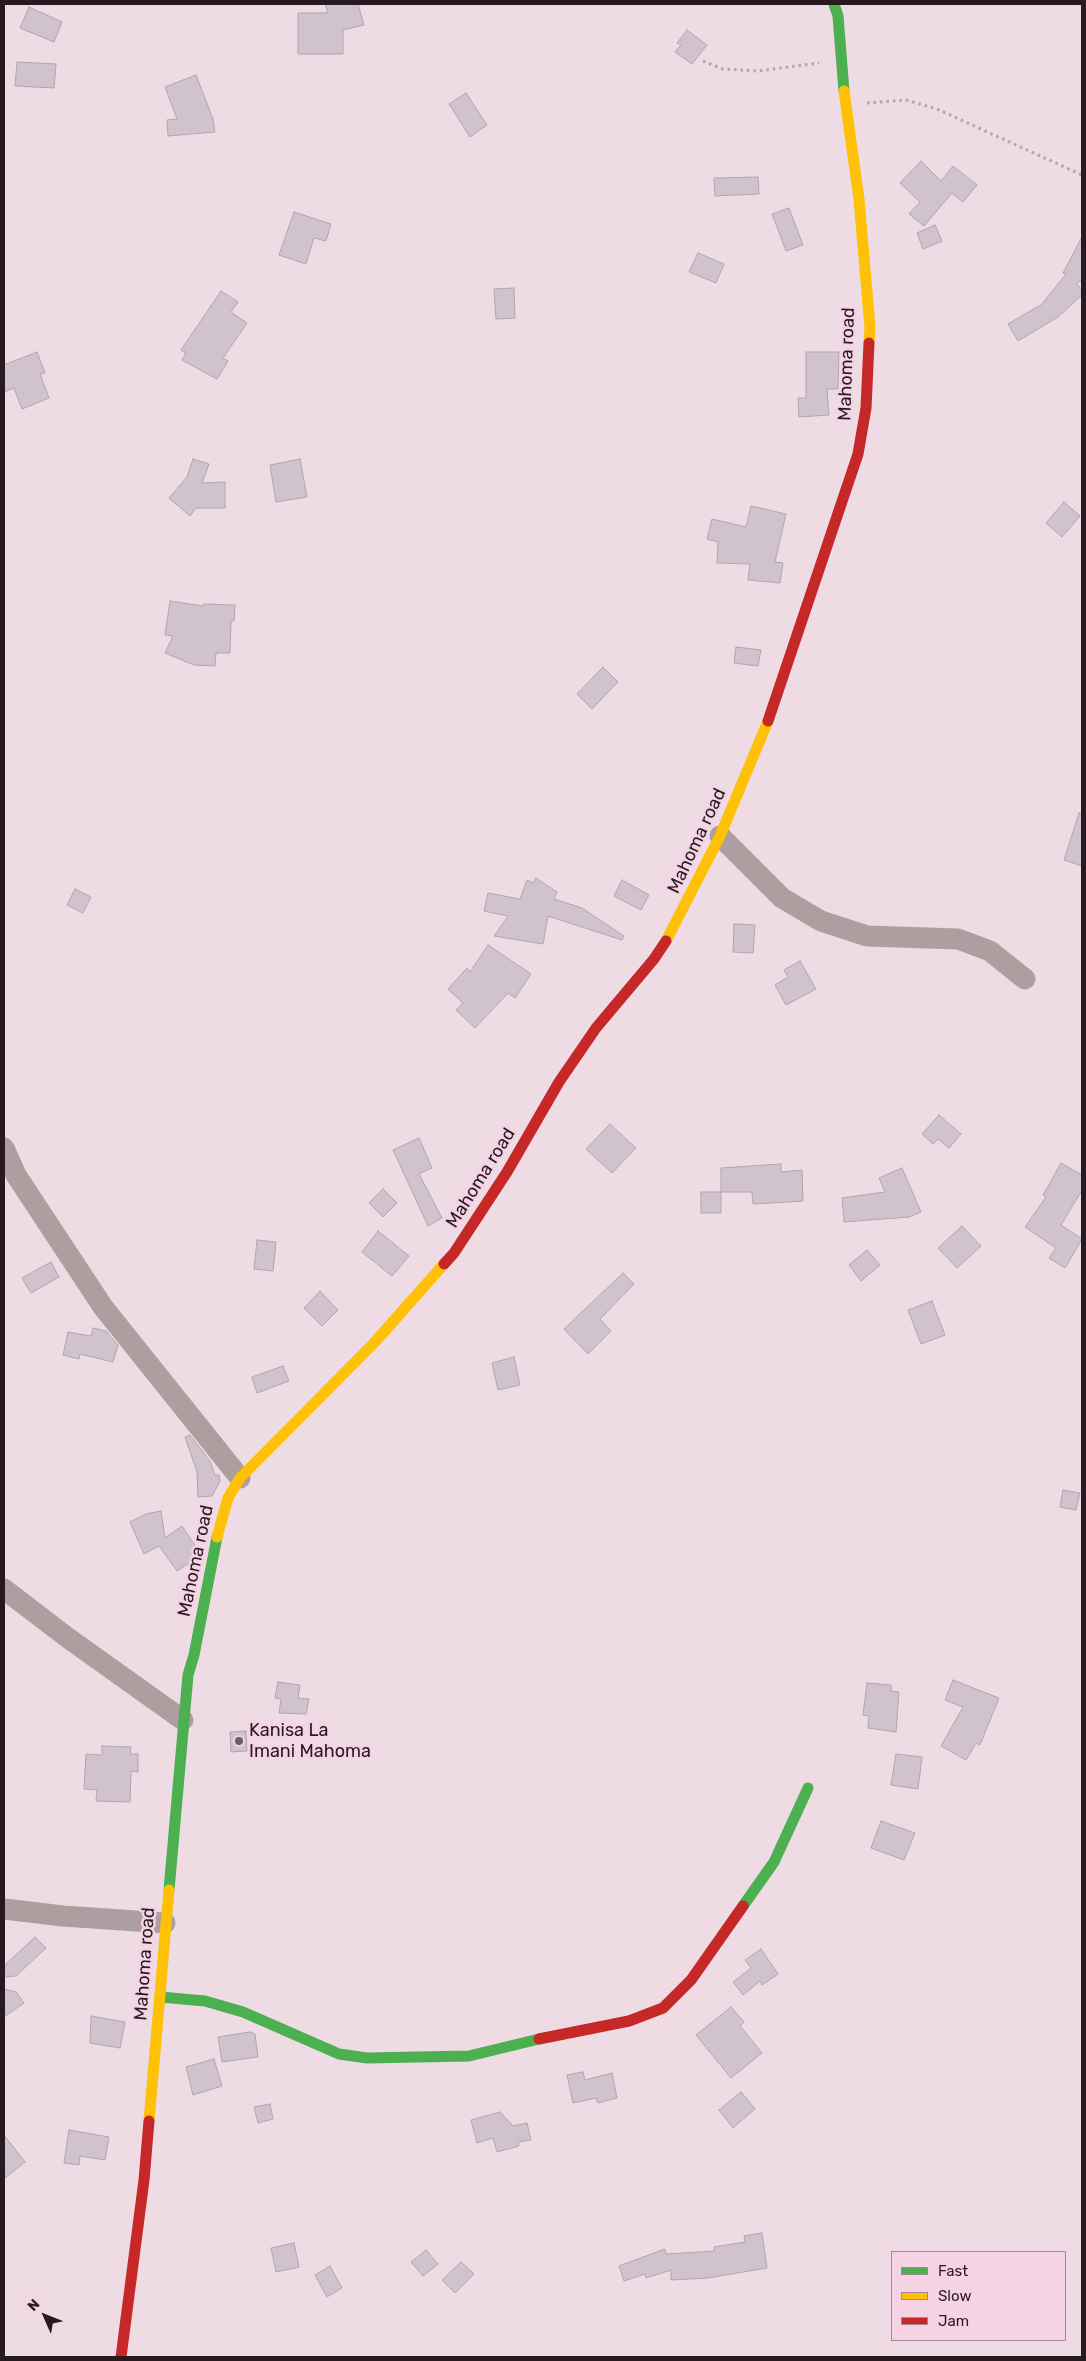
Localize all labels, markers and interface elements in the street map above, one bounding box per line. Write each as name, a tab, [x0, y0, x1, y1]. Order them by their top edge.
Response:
street label: Mahoma road	[834, 307, 860, 421]
street label: Mahoma road	[663, 785, 731, 897]
street label: Mahoma road	[442, 1124, 520, 1232]
street label: Mahoma road	[174, 1503, 218, 1619]
place label: Kanisa La Imani Mahoma	[249, 1720, 371, 1762]
marker: Kanisa La Imani Mahoma	[233, 1735, 245, 1747]
street label: Mahoma road	[130, 1907, 160, 2021]
legend	[891, 2251, 1066, 2341]
text: Fast	[938, 2262, 968, 2280]
text: Slow	[938, 2287, 971, 2305]
north arrow	[20, 2291, 70, 2341]
text: N	[24, 2296, 43, 2315]
text: Jam	[938, 2312, 969, 2330]

